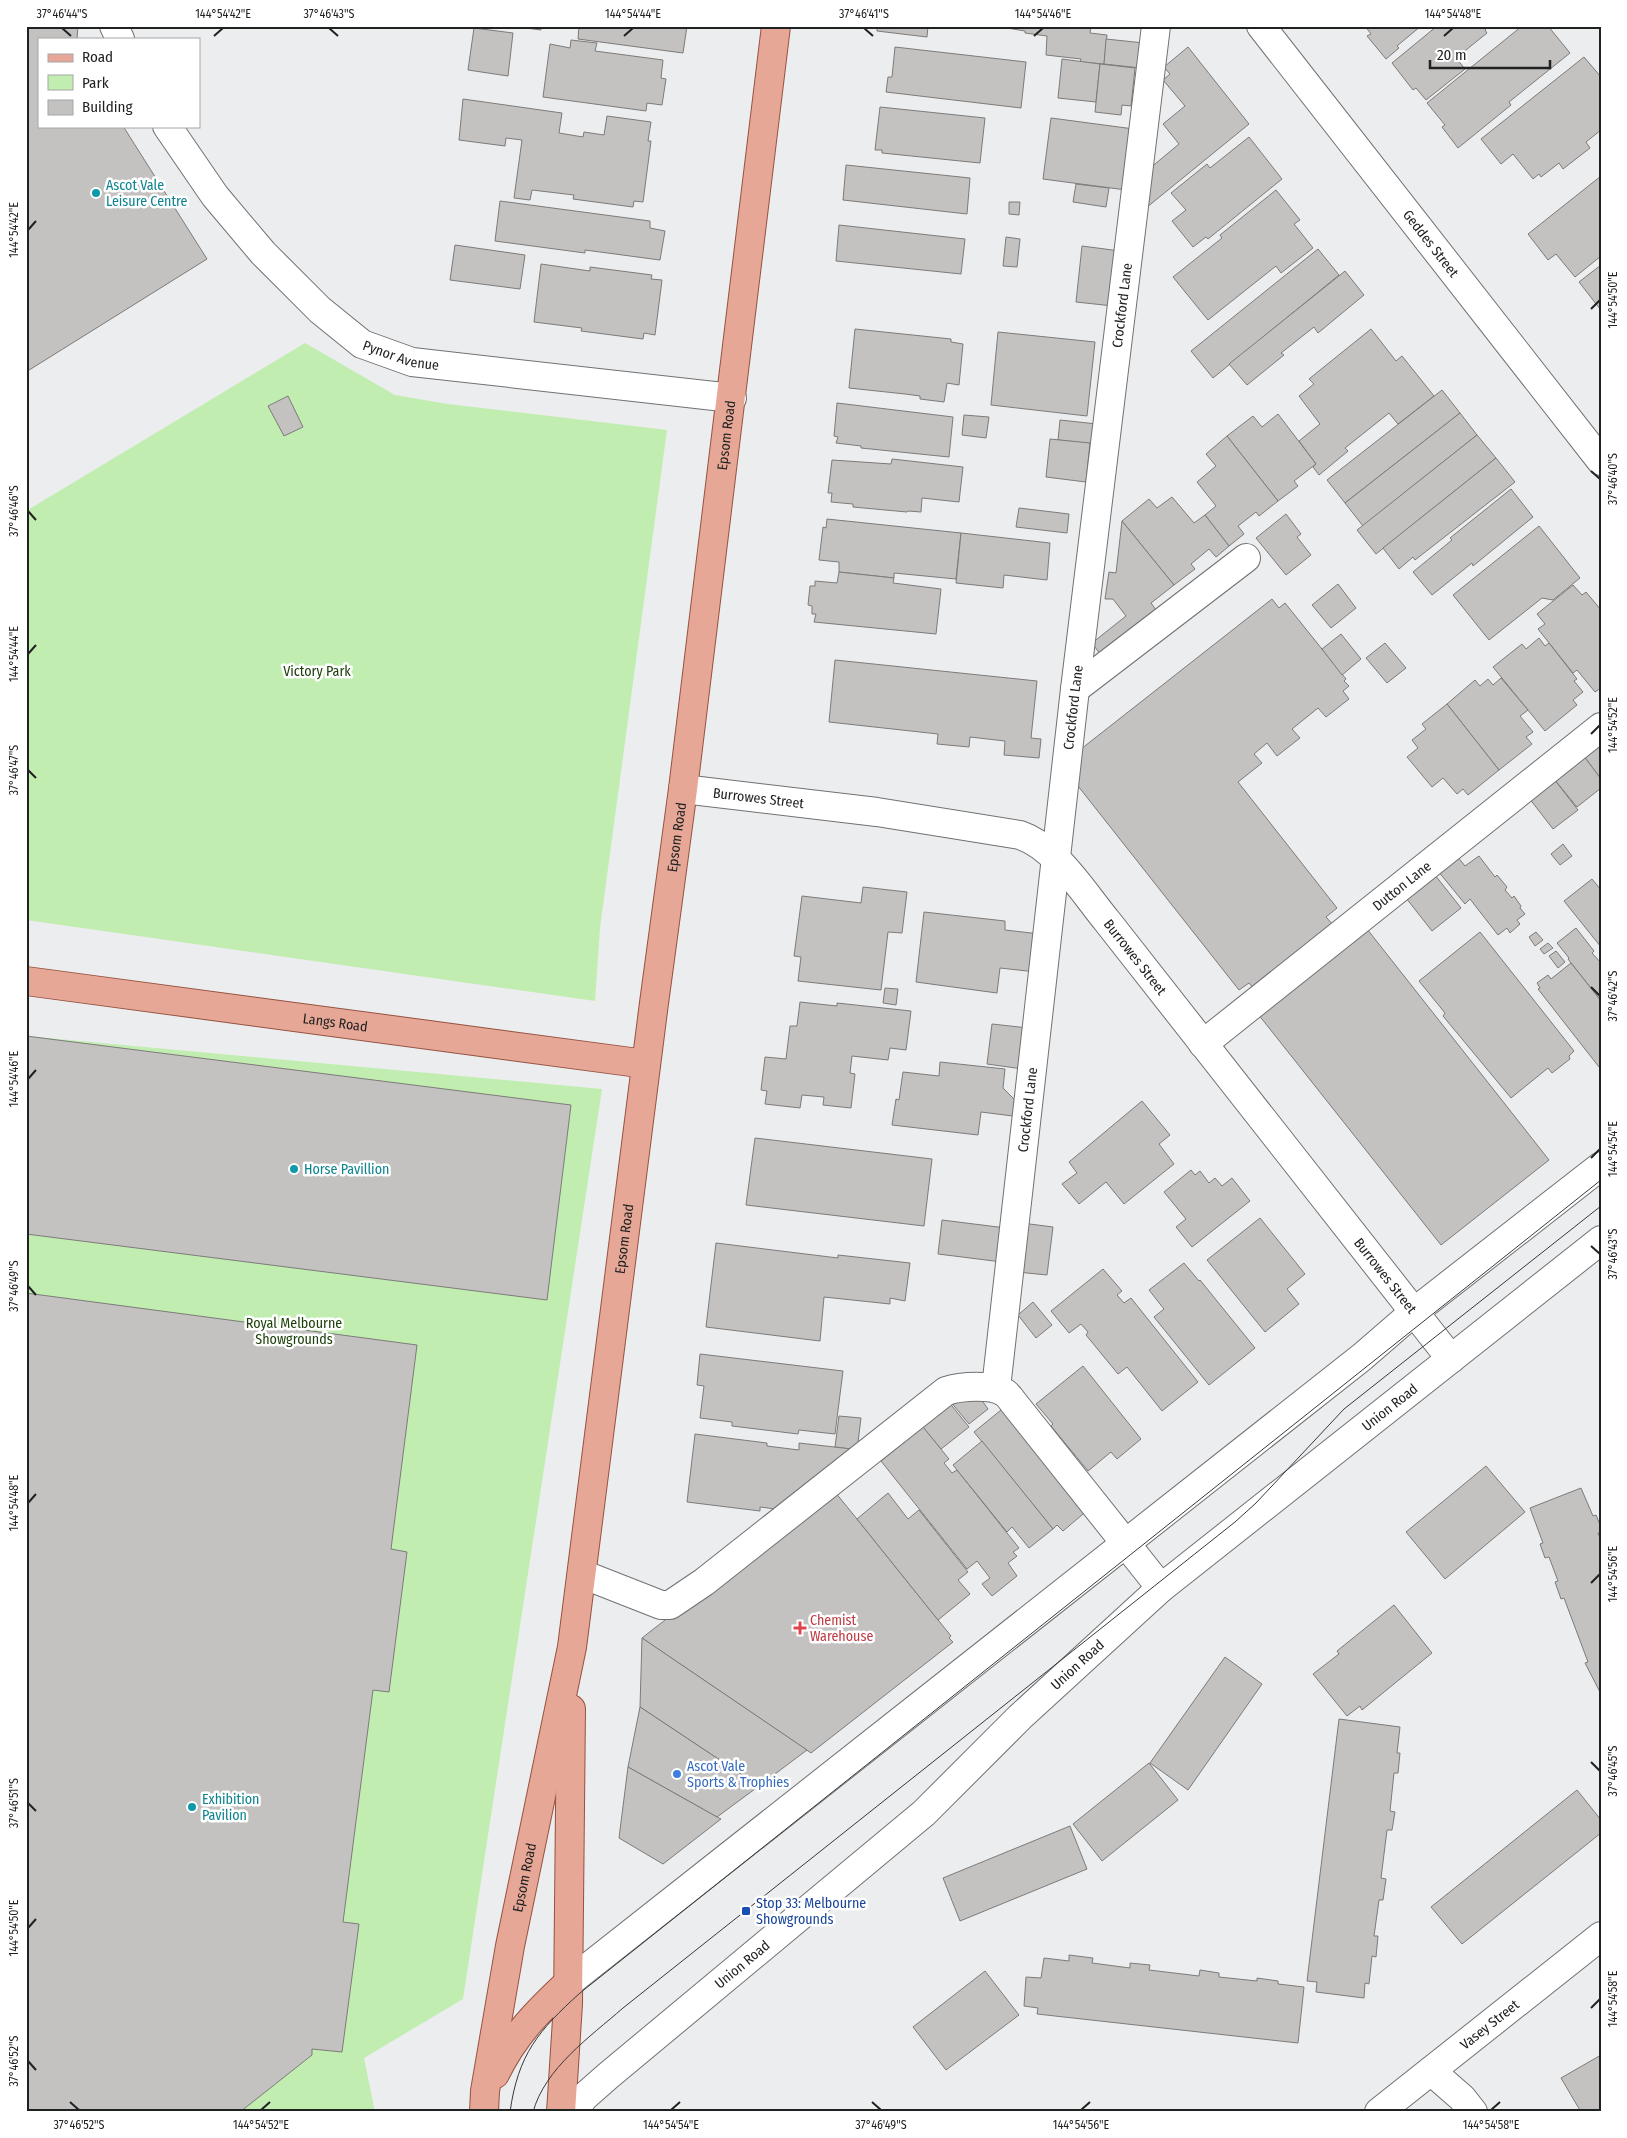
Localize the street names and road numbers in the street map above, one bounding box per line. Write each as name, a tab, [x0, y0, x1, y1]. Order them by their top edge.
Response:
street label: Geddes Street	[1399, 206, 1463, 281]
street label: Crockford Lane	[1108, 262, 1136, 349]
street label: Pynor Avenue	[361, 337, 440, 373]
street label: Epsom Road	[713, 399, 739, 471]
street label: Crockford Lane	[1060, 664, 1086, 751]
street label: Burrowes Street	[712, 784, 805, 812]
street label: Epsom Road	[663, 801, 690, 873]
street label: Dutton Lane	[1369, 857, 1434, 914]
street label: Burrowes Street	[1100, 916, 1171, 999]
street label: Langs Road	[302, 1010, 369, 1035]
street label: Crockford Lane	[1014, 1066, 1041, 1153]
street label: Epsom Road	[611, 1203, 637, 1275]
street label: Burrowes Street	[1350, 1234, 1421, 1317]
street label: Union Road	[1358, 1380, 1421, 1434]
street label: Union Road	[1047, 1636, 1107, 1693]
street label: Epsom Road	[509, 1841, 540, 1914]
street label: Union Road	[711, 1937, 773, 1992]
street label: Vasey Street	[1457, 1996, 1523, 2053]

